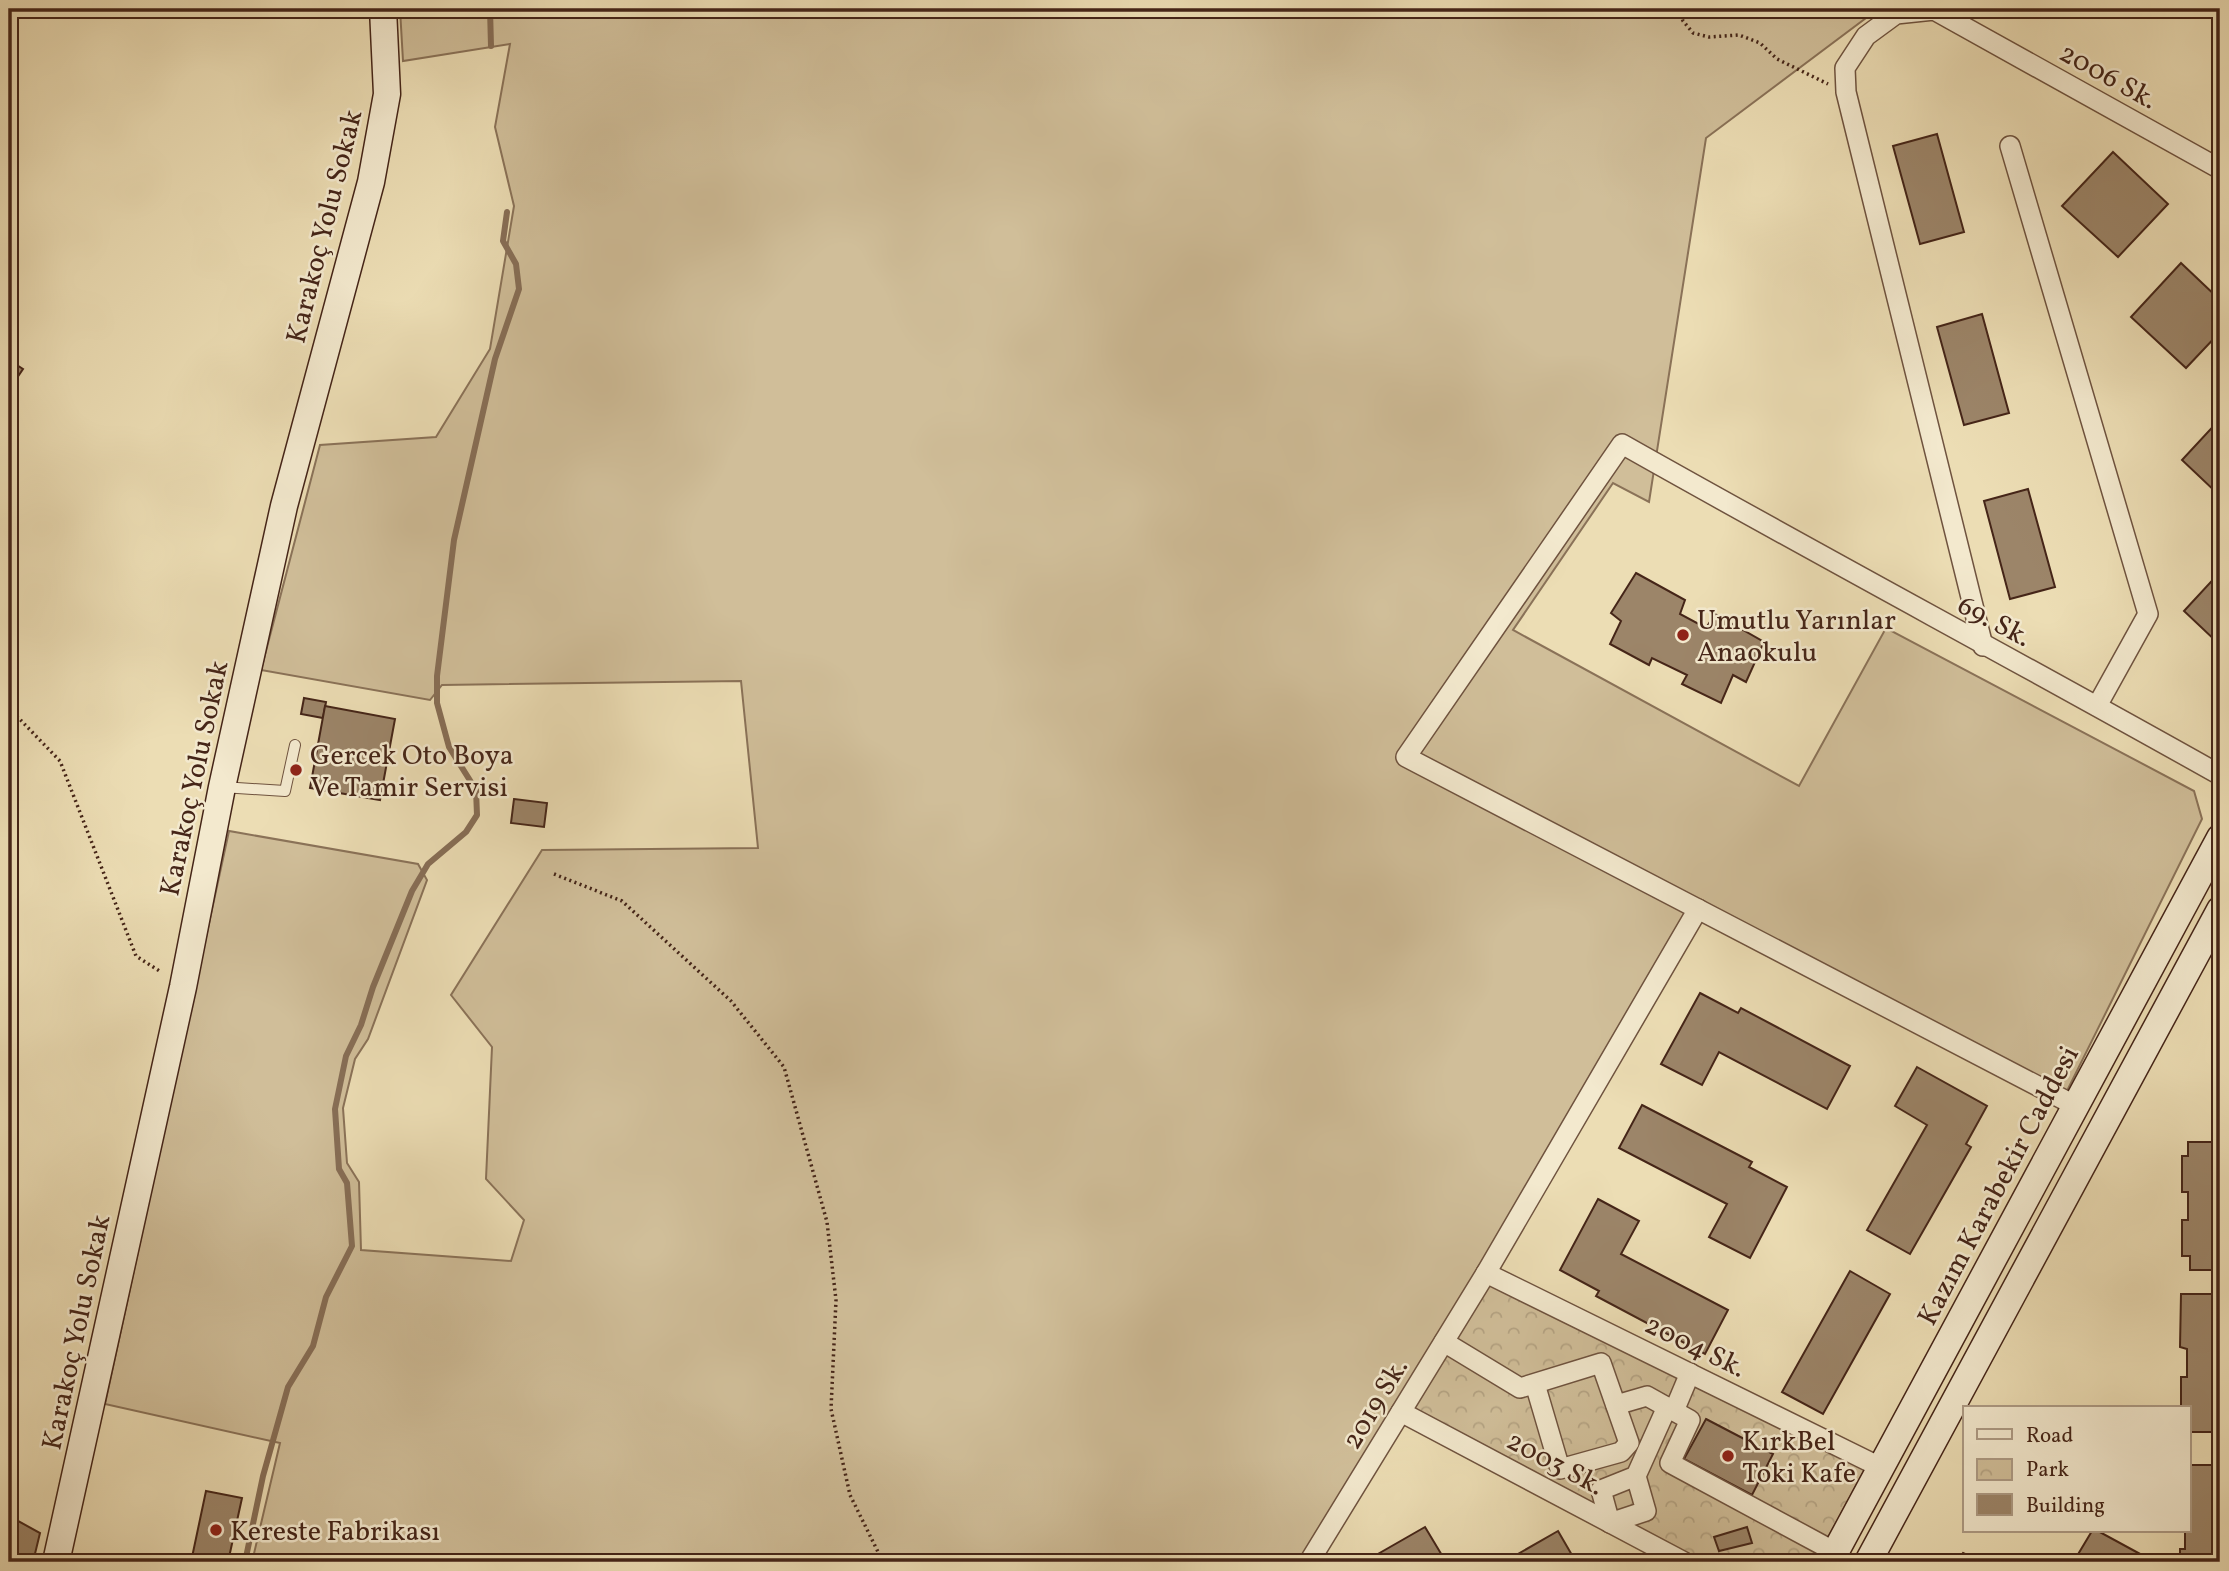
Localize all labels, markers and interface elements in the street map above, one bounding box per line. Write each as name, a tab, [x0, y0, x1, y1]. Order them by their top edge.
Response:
street label: 2006 Sk.	[2052, 34, 2164, 120]
street label: Karakoç Yolu Sokak	[278, 106, 373, 348]
street label: 69. Sk.	[1950, 587, 2038, 658]
place label: Umutlu Yarınlar Anaokulu	[1697, 602, 1896, 673]
marker: Umutlu Yarınlar Anaokulu	[1675, 627, 1691, 643]
street label: Karakoç Yolu Sokak	[151, 657, 239, 900]
place label: Gercek Oto Boya Ve Tamir Servisi	[310, 737, 514, 808]
marker: Gercek Oto Boya Ve Tamir Servisi	[288, 762, 304, 778]
street label: Kazım Karabekir Caddesi	[1909, 1040, 2090, 1333]
street label: Karakoç Yolu Sokak	[33, 1211, 121, 1454]
street label: 2004 Sk.	[1638, 1306, 1752, 1388]
street label: 2019 Sk.	[1334, 1351, 1419, 1457]
legend	[1963, 1406, 2190, 1532]
street label: 2003 Sk.	[1499, 1422, 1611, 1506]
text: Road	[2026, 1422, 2073, 1451]
place label: KırkBel Toki Kafe	[1742, 1423, 1856, 1494]
marker: KırkBel Toki Kafe	[1720, 1448, 1736, 1464]
text: Park	[2026, 1456, 2069, 1485]
text: Building	[2026, 1492, 2105, 1521]
place label: Kereste Fabrikası	[230, 1513, 440, 1552]
marker: Kereste Fabrikası	[208, 1522, 224, 1538]

